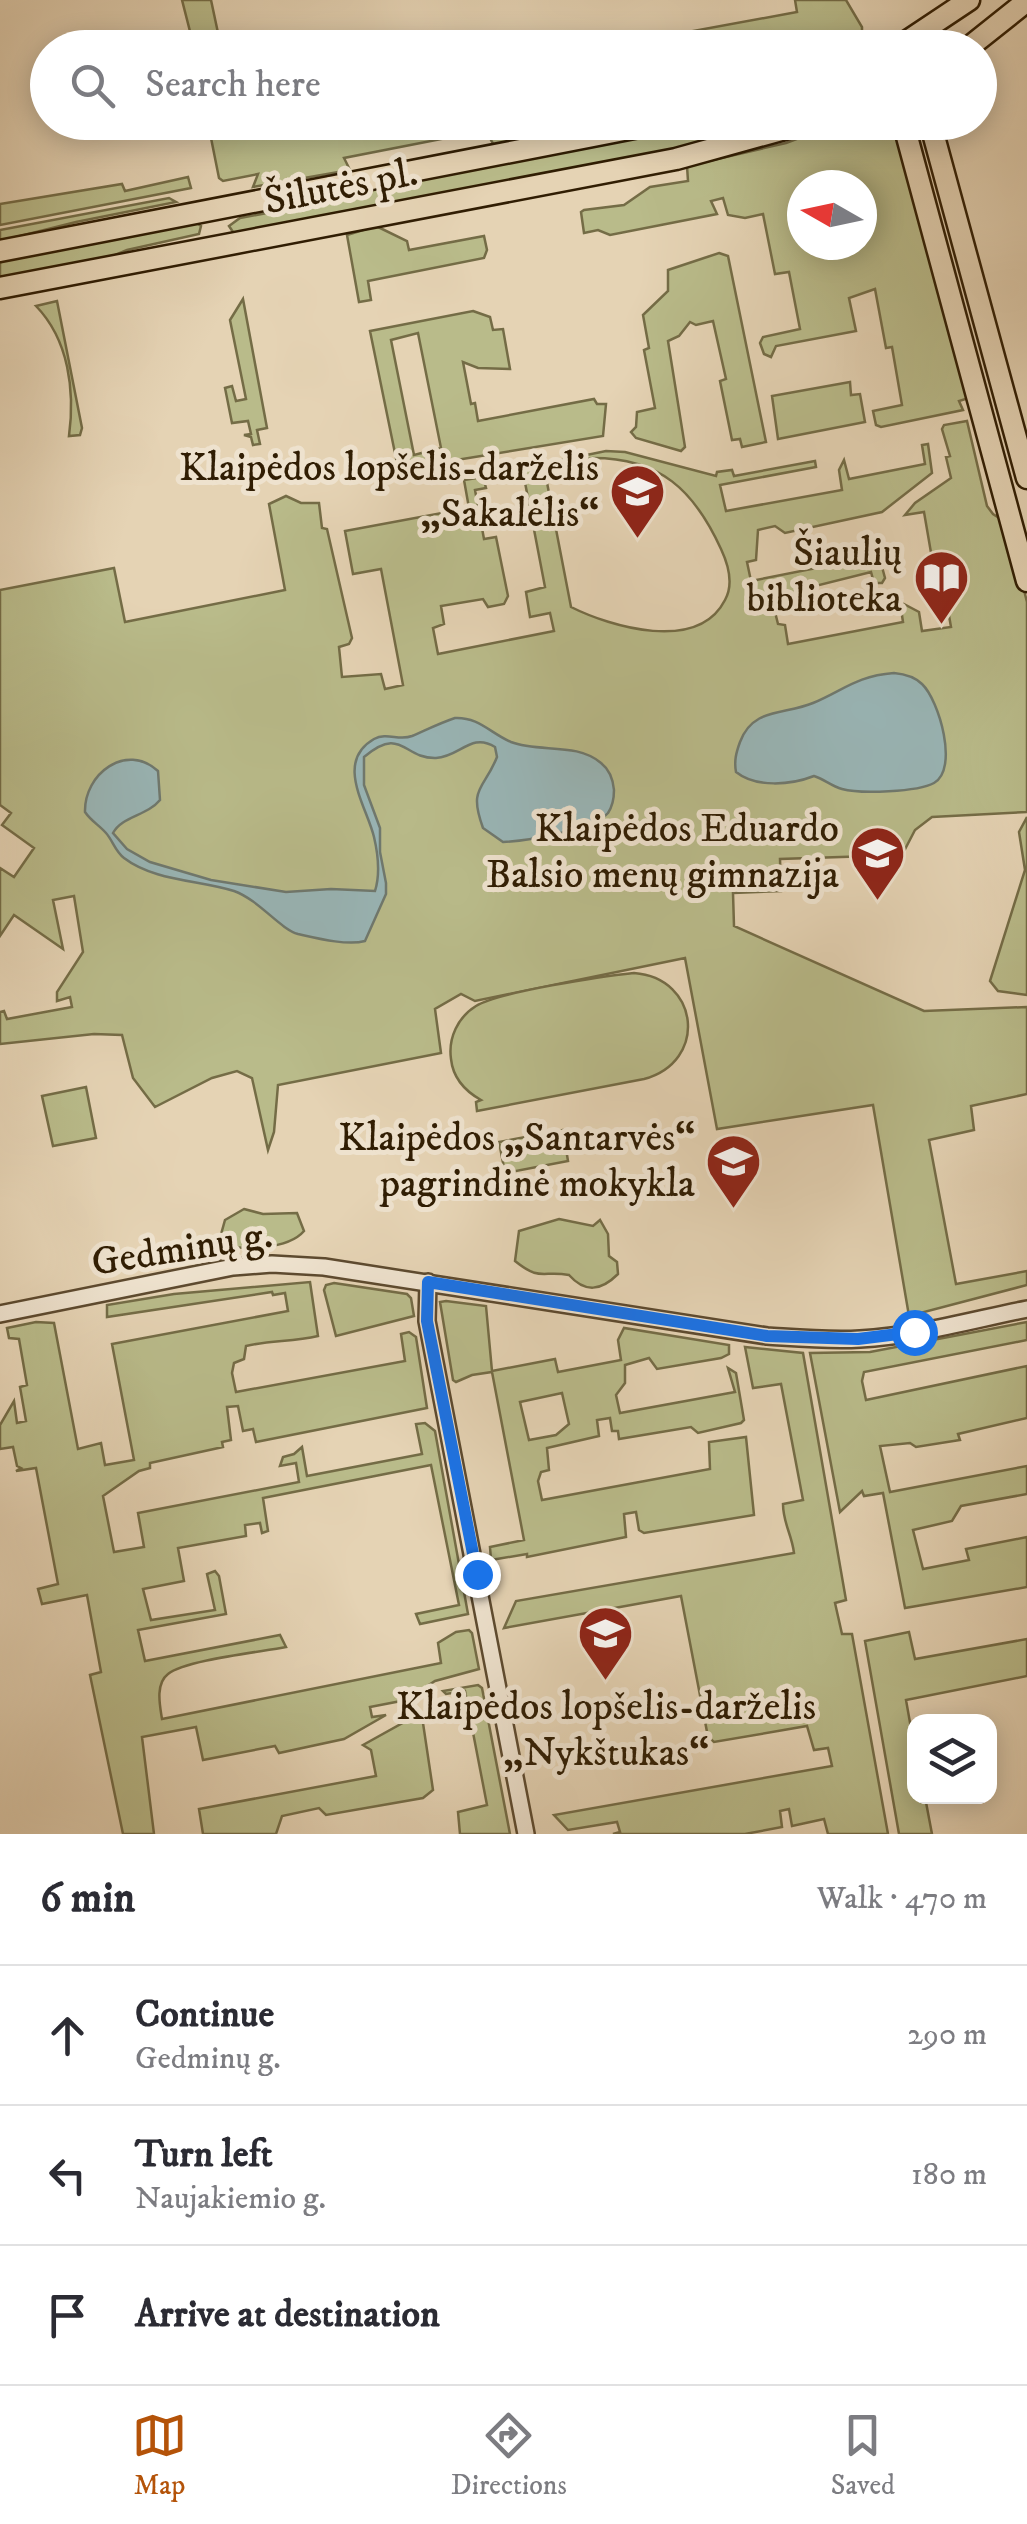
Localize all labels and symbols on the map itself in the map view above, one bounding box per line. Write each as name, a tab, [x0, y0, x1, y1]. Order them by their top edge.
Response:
street label: Šilutės pl.	[260, 148, 422, 227]
north arrow	[787, 170, 877, 260]
place label: Klaipėdos lopšelis-darželis „Sakalėlis“	[179, 444, 599, 540]
school or university icon: Klaipėdos lopšelis-darželis „Sakalėlis“	[608, 462, 668, 541]
place label: Šiaulių biblioteka	[746, 528, 902, 625]
library icon: Šiaulių biblioteka	[911, 547, 971, 626]
place label: Klaipėdos Eduardo Balsio menų gimnazija	[486, 805, 839, 901]
school or university icon: Klaipėdos Eduardo Balsio menų gimnazija	[848, 823, 908, 902]
place label: Klaipėdos „Santarvės“ pagrindinė mokykla	[338, 1114, 695, 1210]
school or university icon: Klaipėdos „Santarvės“ pagrindinė mokykla	[704, 1132, 764, 1211]
street label: Gedminų g.	[88, 1211, 276, 1289]
route start	[892, 1310, 938, 1356]
route end	[455, 1552, 501, 1598]
school or university icon: Klaipėdos lopšelis-darželis „Nykštukas“	[576, 1604, 636, 1683]
place label: Klaipėdos lopšelis-darželis „Nykštukas“	[396, 1683, 816, 1779]

